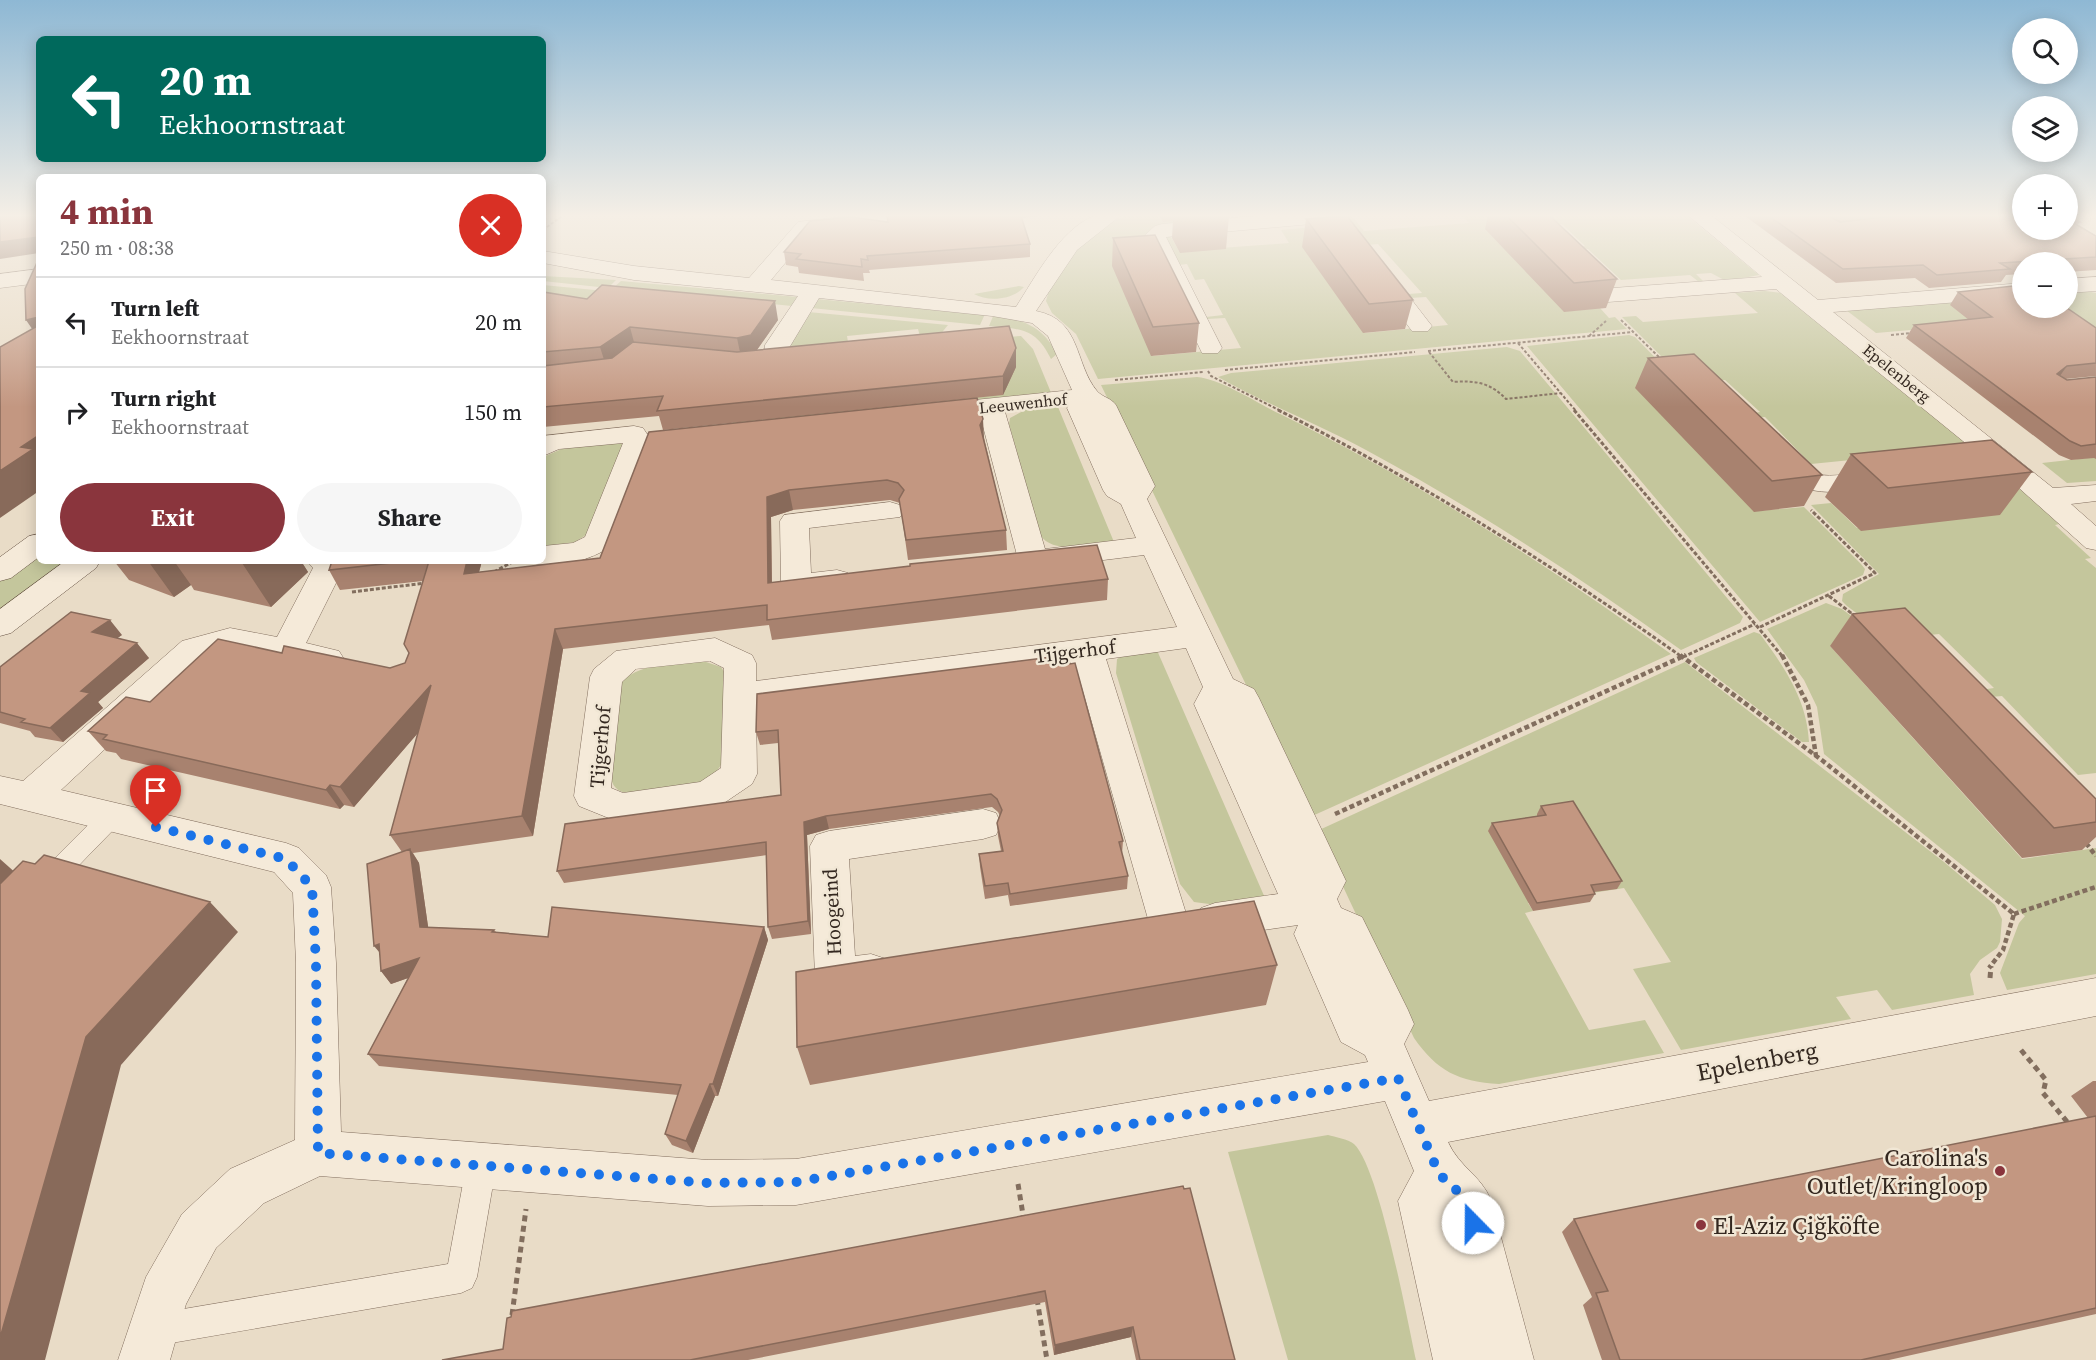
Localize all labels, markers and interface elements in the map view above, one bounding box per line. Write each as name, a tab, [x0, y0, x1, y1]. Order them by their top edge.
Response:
map controls	[2012, 18, 2078, 318]
button: search	[2012, 18, 2078, 84]
text: 20 m	[159, 51, 252, 109]
icon: left	[60, 60, 138, 138]
button: layers	[2012, 96, 2078, 162]
text: Eekhoornstraat	[159, 106, 345, 143]
button: +	[2012, 174, 2078, 240]
text: 4 min	[60, 187, 153, 236]
button: close	[459, 194, 522, 257]
text: 250 m · 08:38	[60, 234, 174, 262]
button: −	[2012, 252, 2078, 318]
text: Turn left	[111, 293, 199, 323]
icon: left	[60, 306, 93, 339]
text: 20 m	[475, 307, 522, 337]
text: Eekhoornstraat	[111, 323, 249, 351]
street label: Epelenberg	[1858, 339, 1936, 407]
text: Turn right	[111, 383, 216, 413]
street label: Leeuwenhof	[978, 387, 1070, 419]
icon: right	[60, 396, 93, 429]
text: 150 m	[464, 397, 522, 427]
text: Eekhoornstraat	[111, 413, 249, 441]
button: Exit	[60, 483, 285, 552]
button: Share	[297, 483, 522, 552]
street label: Tijgerhof	[1033, 632, 1119, 670]
street label: Tijgerhof	[582, 703, 618, 789]
pin	[130, 765, 181, 827]
icon: arrive	[139, 774, 172, 807]
street label: Hoogeind	[816, 867, 848, 956]
street label: Epelenberg	[1694, 1033, 1820, 1089]
place label: Carolina's Outlet/Kringloop	[1807, 1141, 1988, 1202]
marker: Carolina's Outlet/Kringloop	[1993, 1164, 2007, 1178]
position arrow	[1441, 1191, 1505, 1255]
place label: El-Aziz Çiğköfte	[1713, 1209, 1880, 1242]
marker: El-Aziz Çiğköfte	[1694, 1218, 1708, 1232]

